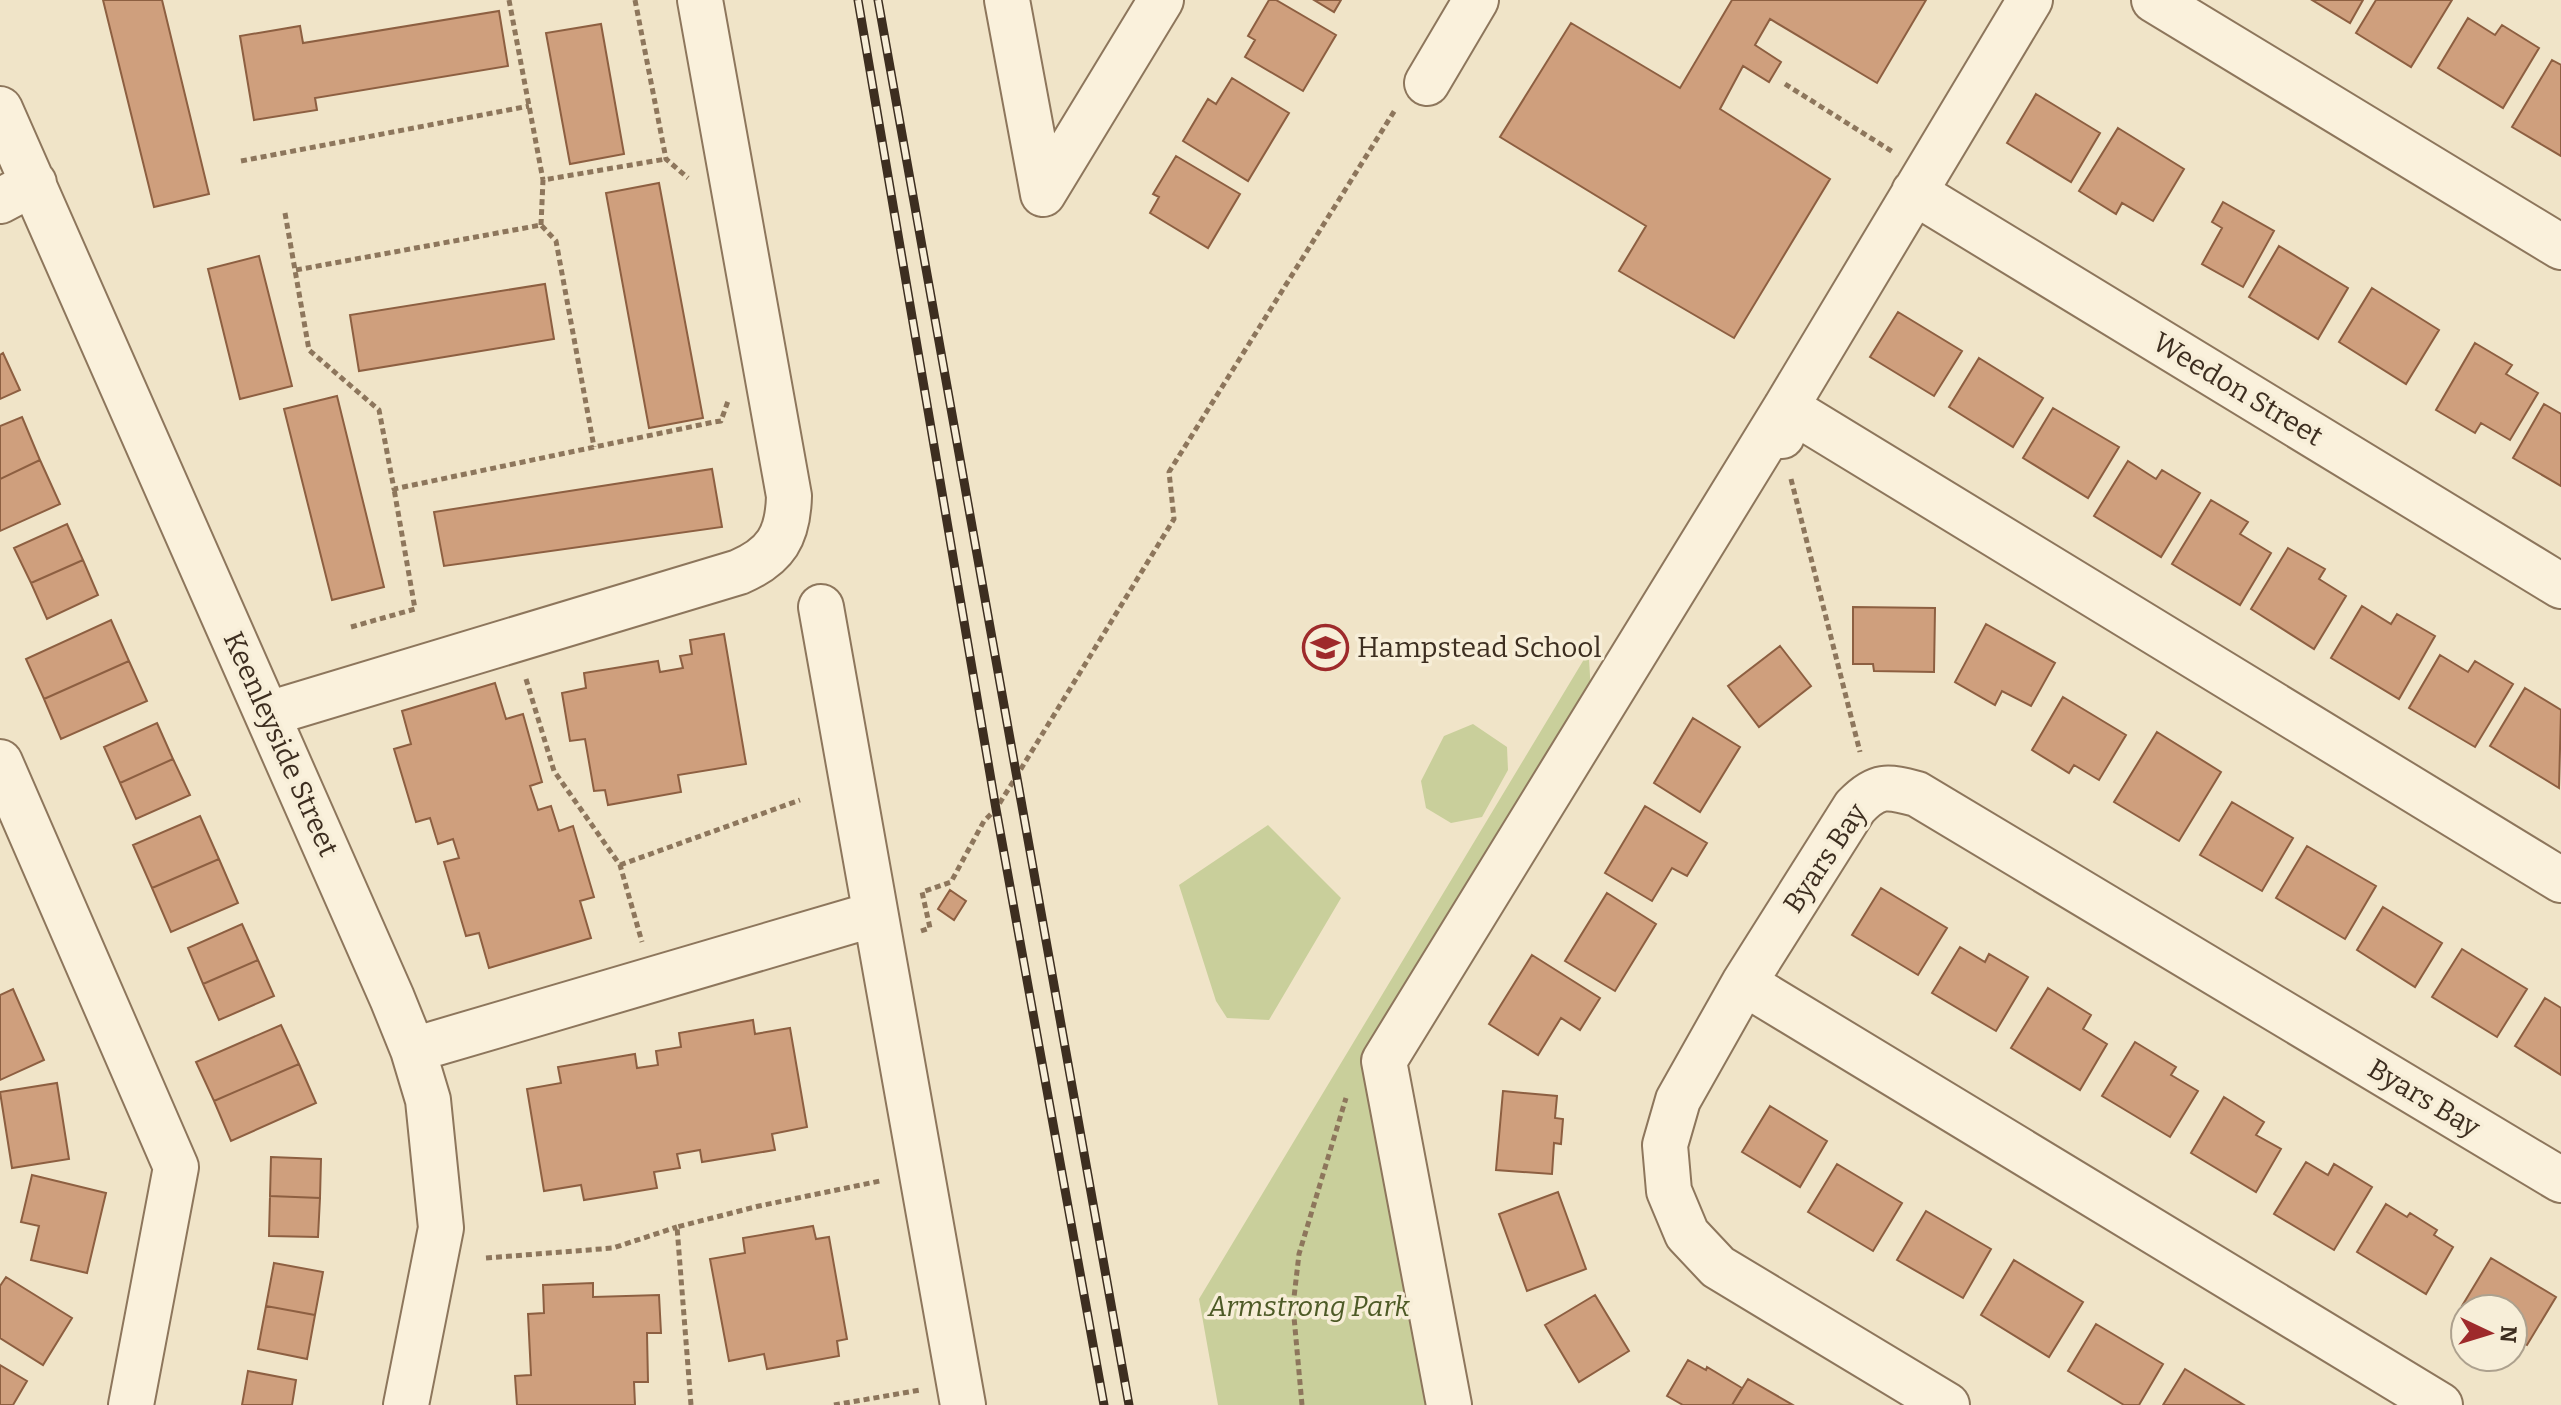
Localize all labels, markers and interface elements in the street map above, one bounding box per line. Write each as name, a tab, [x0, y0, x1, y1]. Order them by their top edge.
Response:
street label: Weedon Street	[2147, 325, 2329, 453]
school or university icon: Hampstead School	[1302, 623, 1350, 671]
street label: Keenleyside Street	[217, 627, 345, 861]
place label: Hampstead School	[1357, 631, 1601, 664]
street label: Byars Bay	[1776, 797, 1874, 919]
street label: Byars Bay	[2362, 1052, 2486, 1144]
park label: Armstrong Park	[1206, 1290, 1411, 1323]
north arrow	[2449, 1293, 2529, 1373]
text: N	[2494, 1325, 2523, 1344]

